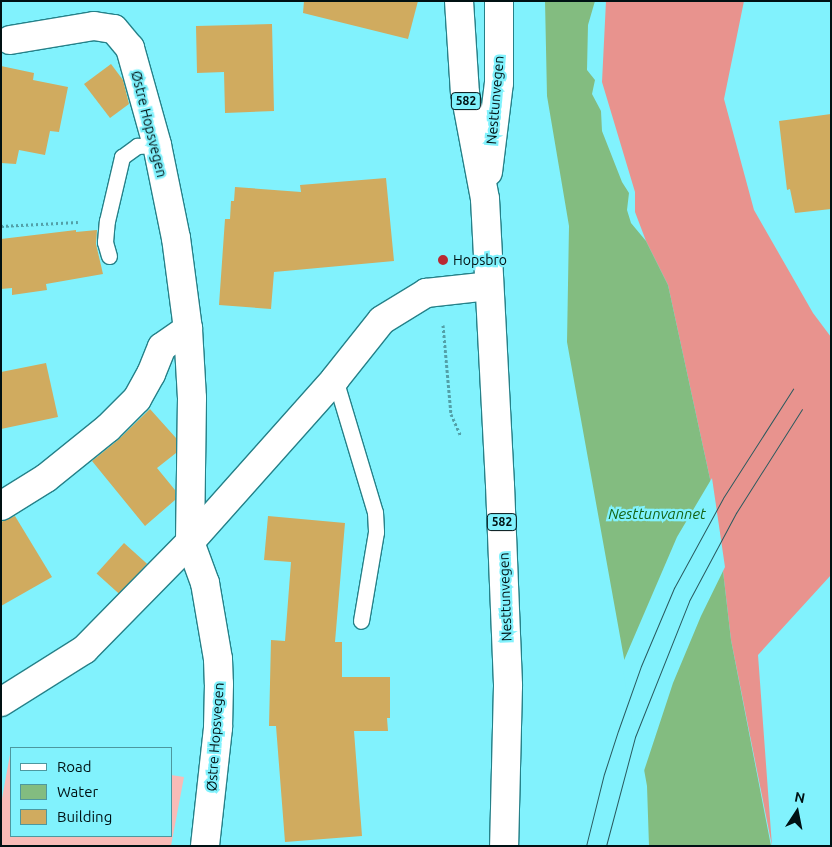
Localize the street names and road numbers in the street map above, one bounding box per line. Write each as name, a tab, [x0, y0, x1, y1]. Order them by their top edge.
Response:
street label: Nesttunvegen	[483, 55, 507, 145]
street label: Østre Hopsvegen	[128, 69, 170, 179]
road number: 582	[450, 92, 482, 110]
road number: 582	[486, 512, 518, 532]
street label: Nesttunvegen	[495, 552, 515, 642]
street label: Østre Hopsvegen	[203, 682, 227, 792]

